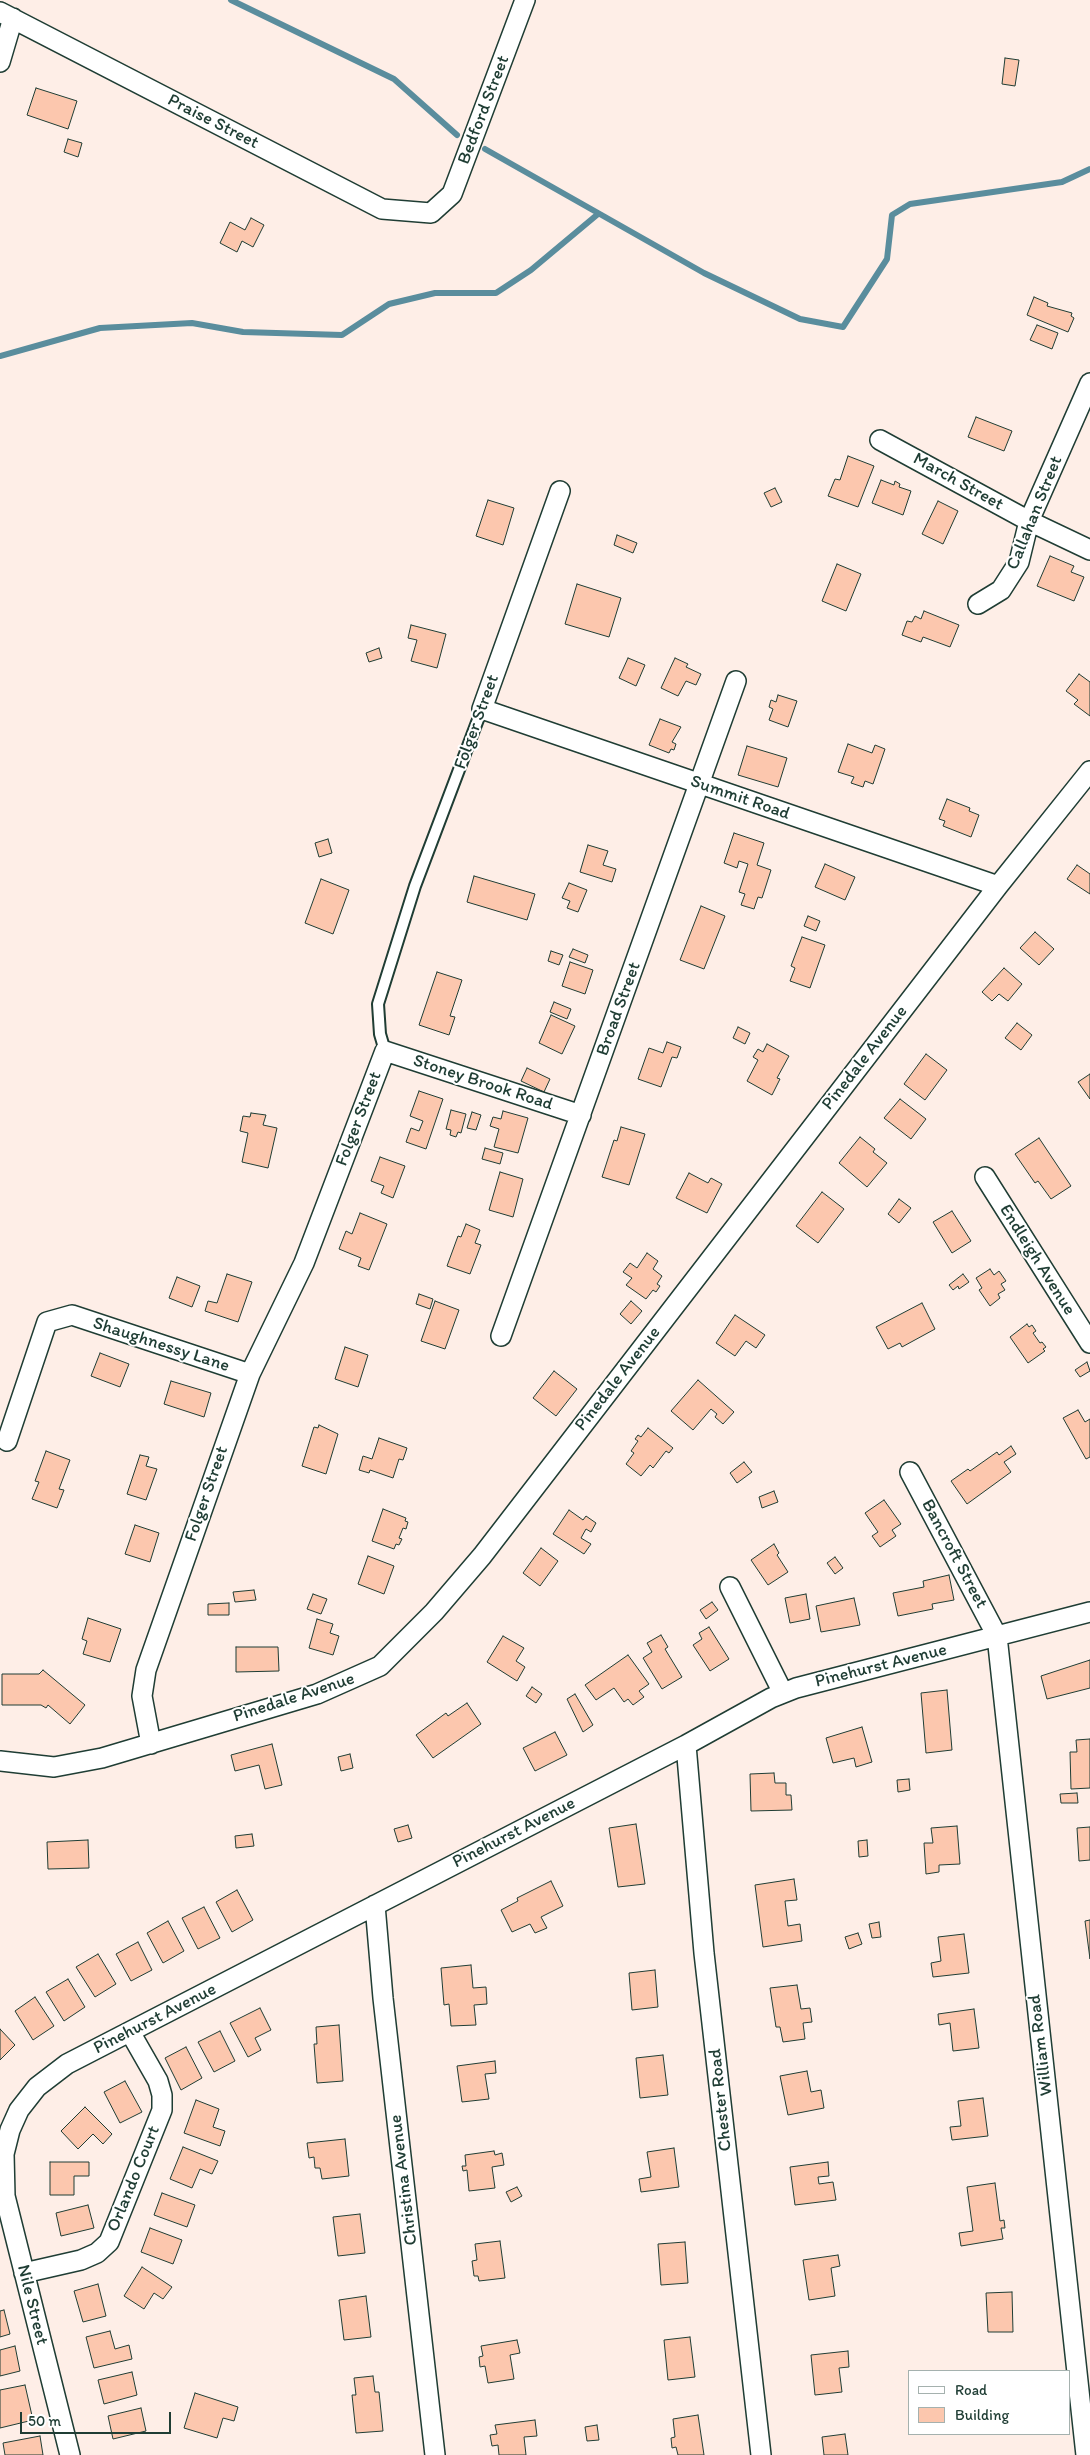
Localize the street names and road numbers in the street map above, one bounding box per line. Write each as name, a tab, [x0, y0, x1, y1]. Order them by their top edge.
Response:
street label: Bedford Street	[453, 53, 515, 167]
street label: Praise Street	[164, 90, 262, 154]
street label: March Street	[909, 448, 1007, 516]
street label: Callahan Street	[1002, 453, 1068, 573]
street label: Folger Street	[450, 672, 504, 772]
street label: Summit Road	[687, 771, 793, 825]
street label: Broad Street	[592, 959, 646, 1059]
street label: Pinedale Avenue	[818, 1001, 912, 1115]
street label: Stoney Brook Road	[410, 1050, 556, 1116]
street label: Folger Street	[331, 1069, 387, 1169]
street label: Endleigh Avenue	[994, 1201, 1080, 1319]
street label: Shaughnessy Lane	[90, 1313, 232, 1377]
street label: Pinedale Avenue	[571, 1322, 665, 1436]
street label: Folger Street	[181, 1443, 233, 1545]
street label: Bancroft Street	[916, 1496, 992, 1612]
street label: Pinehurst Avenue	[813, 1639, 949, 1693]
street label: Pinedale Avenue	[230, 1668, 358, 1728]
street label: Pinehurst Avenue	[449, 1793, 579, 1873]
street label: Pinehurst Avenue	[90, 1979, 220, 2059]
street label: William Road	[1024, 1993, 1058, 2097]
street label: Chester Road	[705, 2048, 737, 2152]
street label: Christina Avenue	[385, 2113, 423, 2247]
street label: Orlando Court	[103, 2123, 165, 2235]
street label: Nile Street	[12, 2263, 52, 2347]

